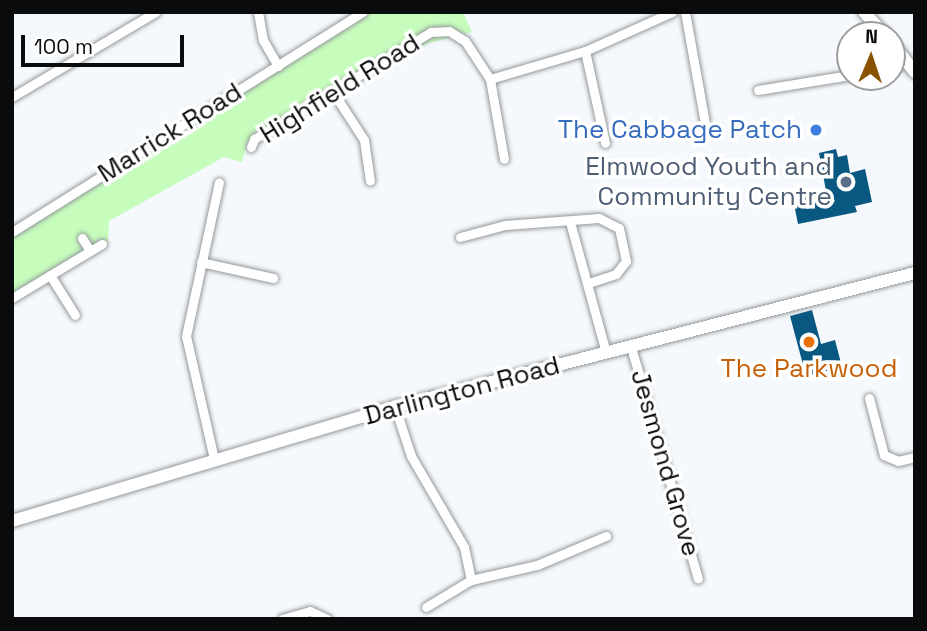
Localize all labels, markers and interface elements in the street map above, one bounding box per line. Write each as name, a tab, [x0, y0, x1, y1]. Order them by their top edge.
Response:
scale bar	[24, 21, 187, 65]
north arrow	[836, 21, 906, 91]
text: N	[865, 24, 878, 49]
street label: Highfield Road	[255, 28, 425, 150]
text: 100 m	[34, 33, 93, 60]
street label: Marrick Road	[92, 76, 248, 190]
place label: The Cabbage Patch	[558, 114, 802, 146]
marker: The Cabbage Patch	[808, 122, 824, 138]
place label: Elmwood Youth and Community Centre	[585, 151, 832, 212]
marker: Elmwood Youth and Community Centre	[838, 174, 854, 190]
marker: The Parkwood	[801, 334, 817, 350]
street label: Darlington Road	[361, 350, 563, 432]
place label: The Parkwood	[721, 353, 897, 385]
street label: Jesmond Grove	[623, 366, 707, 560]

